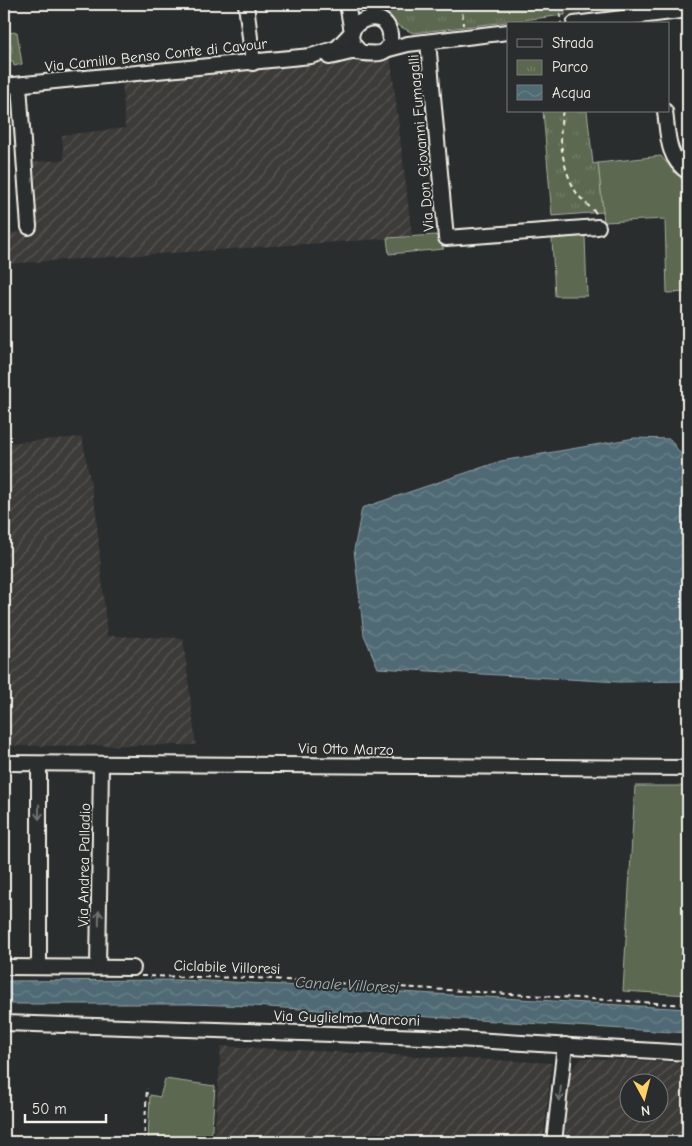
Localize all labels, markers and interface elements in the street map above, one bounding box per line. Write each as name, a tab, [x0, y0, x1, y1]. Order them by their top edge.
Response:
legend	[507, 22, 670, 112]
street label: Via Camillo Benso Conte di Cavour	[44, 34, 268, 76]
text: Strada	[552, 34, 594, 52]
street label: Via Don Giovanni Fumagalli	[404, 54, 438, 232]
text: Parco	[552, 58, 588, 76]
text: Acqua	[552, 84, 591, 102]
street label: Via Otto Marzo	[298, 739, 394, 759]
street label: Via Andrea Palladio	[74, 803, 94, 927]
one-way arrow	[34, 804, 44, 820]
one-way arrow	[94, 910, 104, 926]
street label: Ciclabile Villoresi	[173, 956, 281, 978]
water label: Canale Villoresi	[295, 973, 400, 997]
street label: Via Guglielmo Marconi	[274, 1006, 420, 1030]
north arrow	[620, 1074, 670, 1124]
one-way arrow	[555, 1086, 565, 1102]
scale bar	[25, 1091, 106, 1123]
text: 50 m	[32, 1100, 67, 1118]
text: N	[640, 1101, 651, 1119]

